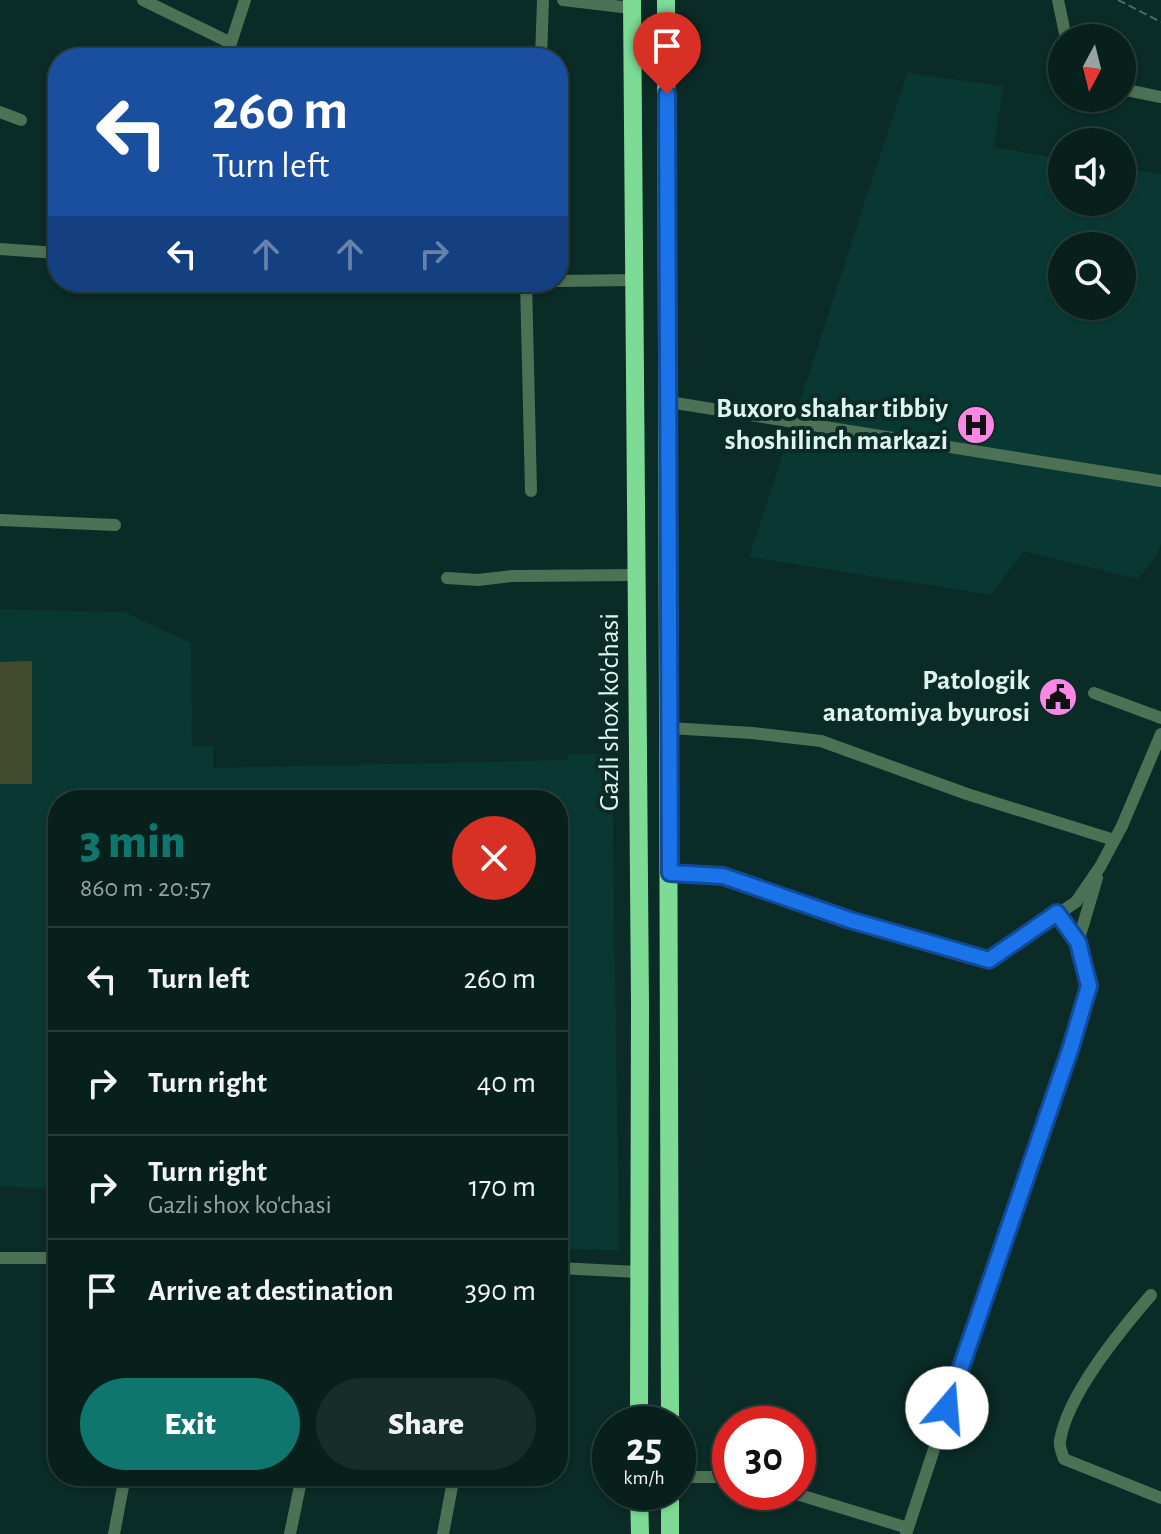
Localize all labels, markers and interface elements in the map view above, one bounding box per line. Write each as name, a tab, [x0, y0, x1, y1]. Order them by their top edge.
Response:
pin	[633, 12, 701, 94]
icon: arrive	[645, 24, 689, 68]
north arrow	[1048, 24, 1136, 112]
map controls	[1048, 24, 1136, 320]
icon: left	[80, 80, 184, 184]
text: 260 m	[212, 83, 348, 139]
button: sound	[1048, 128, 1136, 216]
text: Turn left	[212, 148, 329, 184]
icon: left	[160, 232, 204, 276]
icon: ahead	[244, 232, 288, 276]
icon: ahead	[328, 232, 372, 276]
icon: right	[412, 232, 456, 276]
button: search	[1048, 232, 1136, 320]
place label: Buxoro shahar tibbiy shoshilinch markazi	[716, 395, 948, 455]
hospital icon: Buxoro shahar tibbiy shoshilinch markazi	[955, 404, 997, 446]
street label: Gazli shox ko'chasi	[596, 613, 624, 811]
place label: Patologik anatomiya byurosi	[823, 667, 1030, 727]
public building icon: Patologik anatomiya byurosi	[1037, 676, 1079, 718]
button: close	[452, 816, 536, 900]
text: 3 min	[80, 819, 186, 867]
text: 860 m · 20:57	[80, 875, 211, 901]
icon: left	[80, 957, 124, 1001]
text: Turn left	[148, 964, 249, 994]
text: 260 m	[463, 964, 536, 994]
icon: right	[80, 1061, 124, 1105]
text: Turn right	[148, 1068, 267, 1098]
text: 40 m	[477, 1068, 536, 1098]
text: Turn right	[148, 1157, 267, 1187]
icon: right	[80, 1165, 124, 1209]
text: 170 m	[468, 1172, 536, 1202]
text: Gazli shox ko'chasi	[148, 1192, 332, 1218]
icon: arrive	[80, 1269, 124, 1313]
text: Arrive at destination	[148, 1276, 394, 1306]
text: 390 m	[465, 1276, 536, 1306]
position arrow	[905, 1366, 989, 1450]
button: Exit	[80, 1378, 300, 1470]
button: Share	[316, 1378, 536, 1470]
speed limit sign: 30	[712, 1406, 816, 1510]
text: 25	[626, 1428, 662, 1468]
text: km/h	[623, 1468, 665, 1488]

